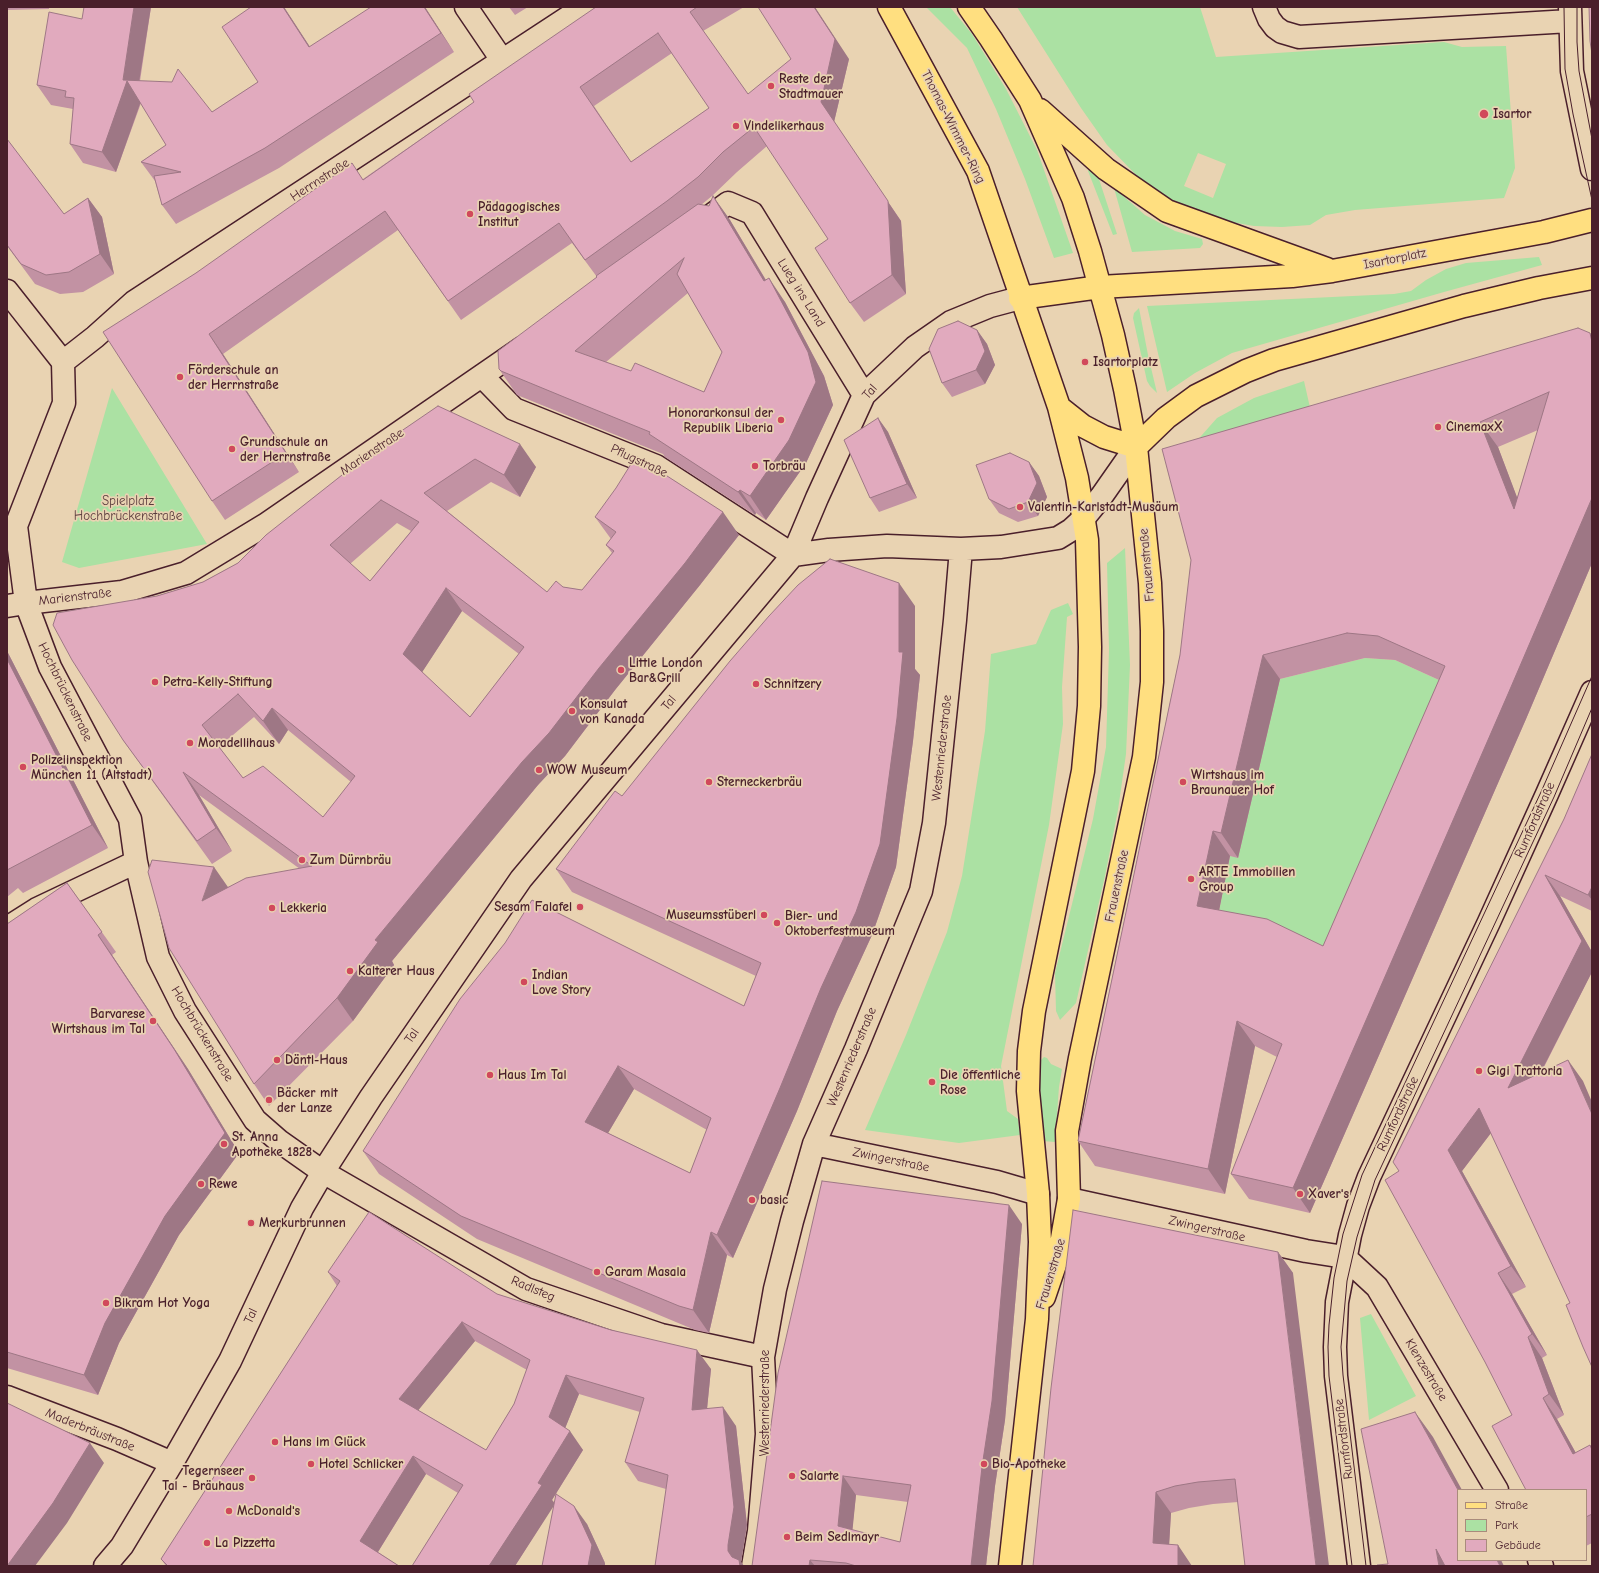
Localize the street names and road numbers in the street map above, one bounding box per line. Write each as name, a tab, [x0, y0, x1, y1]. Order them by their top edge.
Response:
street label: Thomas-Wimmer-Ring	[918, 68, 988, 186]
street label: Herrnstraße	[287, 155, 353, 205]
street label: Isartorplatz	[1362, 245, 1428, 273]
street label: Lueg ins Land	[774, 256, 828, 330]
street label: Tal	[859, 381, 881, 403]
street label: Marienstraße	[337, 425, 407, 479]
street label: Pflugstraße	[608, 441, 670, 481]
street label: Frauenstraße	[1136, 528, 1158, 602]
street label: Marienstraße	[38, 585, 112, 609]
street label: Hochbrückenstraße	[34, 640, 96, 744]
street label: Tal	[658, 692, 680, 714]
street label: Westenriederstraße	[929, 694, 955, 802]
street label: Rumfordstraße	[1511, 780, 1559, 860]
street label: Frauenstraße	[1102, 848, 1132, 924]
street label: Hochbrückenstraße	[167, 984, 237, 1084]
street label: Westenriederstraße	[824, 1005, 880, 1109]
street label: Tal	[401, 1025, 423, 1047]
street label: Rumfordstraße	[1374, 1074, 1422, 1154]
street label: Zwingerstraße	[851, 1144, 931, 1176]
street label: Zwingerstraße	[1167, 1213, 1247, 1245]
street label: Frauenstraße	[1033, 1237, 1069, 1311]
street label: Radlsteg	[509, 1273, 557, 1305]
street label: Tal	[241, 1306, 261, 1326]
street label: Klenzestraße	[1401, 1336, 1451, 1404]
street label: Westenriederstraße	[757, 1350, 773, 1456]
street label: Rumfordstraße	[1331, 1398, 1357, 1480]
street label: Maderbräustraße	[43, 1405, 137, 1455]

